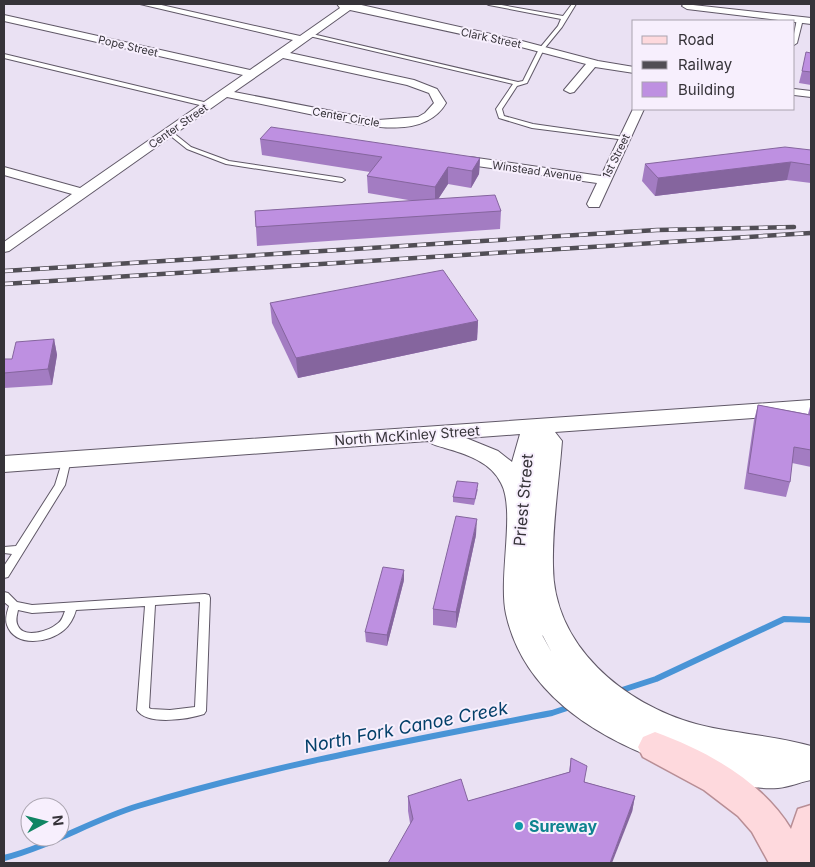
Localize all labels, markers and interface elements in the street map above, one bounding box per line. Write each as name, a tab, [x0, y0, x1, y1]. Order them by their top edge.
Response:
legend	[632, 20, 795, 110]
street label: Clark Street	[460, 25, 523, 51]
text: Road	[678, 30, 714, 49]
street label: Pope Street	[97, 32, 160, 60]
text: Railway	[678, 55, 733, 74]
text: Building	[678, 80, 735, 99]
street label: Center Street	[146, 100, 211, 152]
street label: Center Circle	[311, 104, 381, 130]
street label: 1st Street	[599, 131, 633, 181]
street label: Winstead Avenue	[491, 158, 583, 184]
street label: North McKinley Street	[334, 421, 481, 449]
street label: Priest Street	[509, 453, 537, 547]
water label: North Fork Canoe Creek	[302, 697, 511, 757]
north arrow	[20, 797, 70, 847]
text: N	[49, 814, 67, 827]
place label: Sureway	[529, 816, 597, 836]
marker: Sureway	[513, 820, 525, 832]

